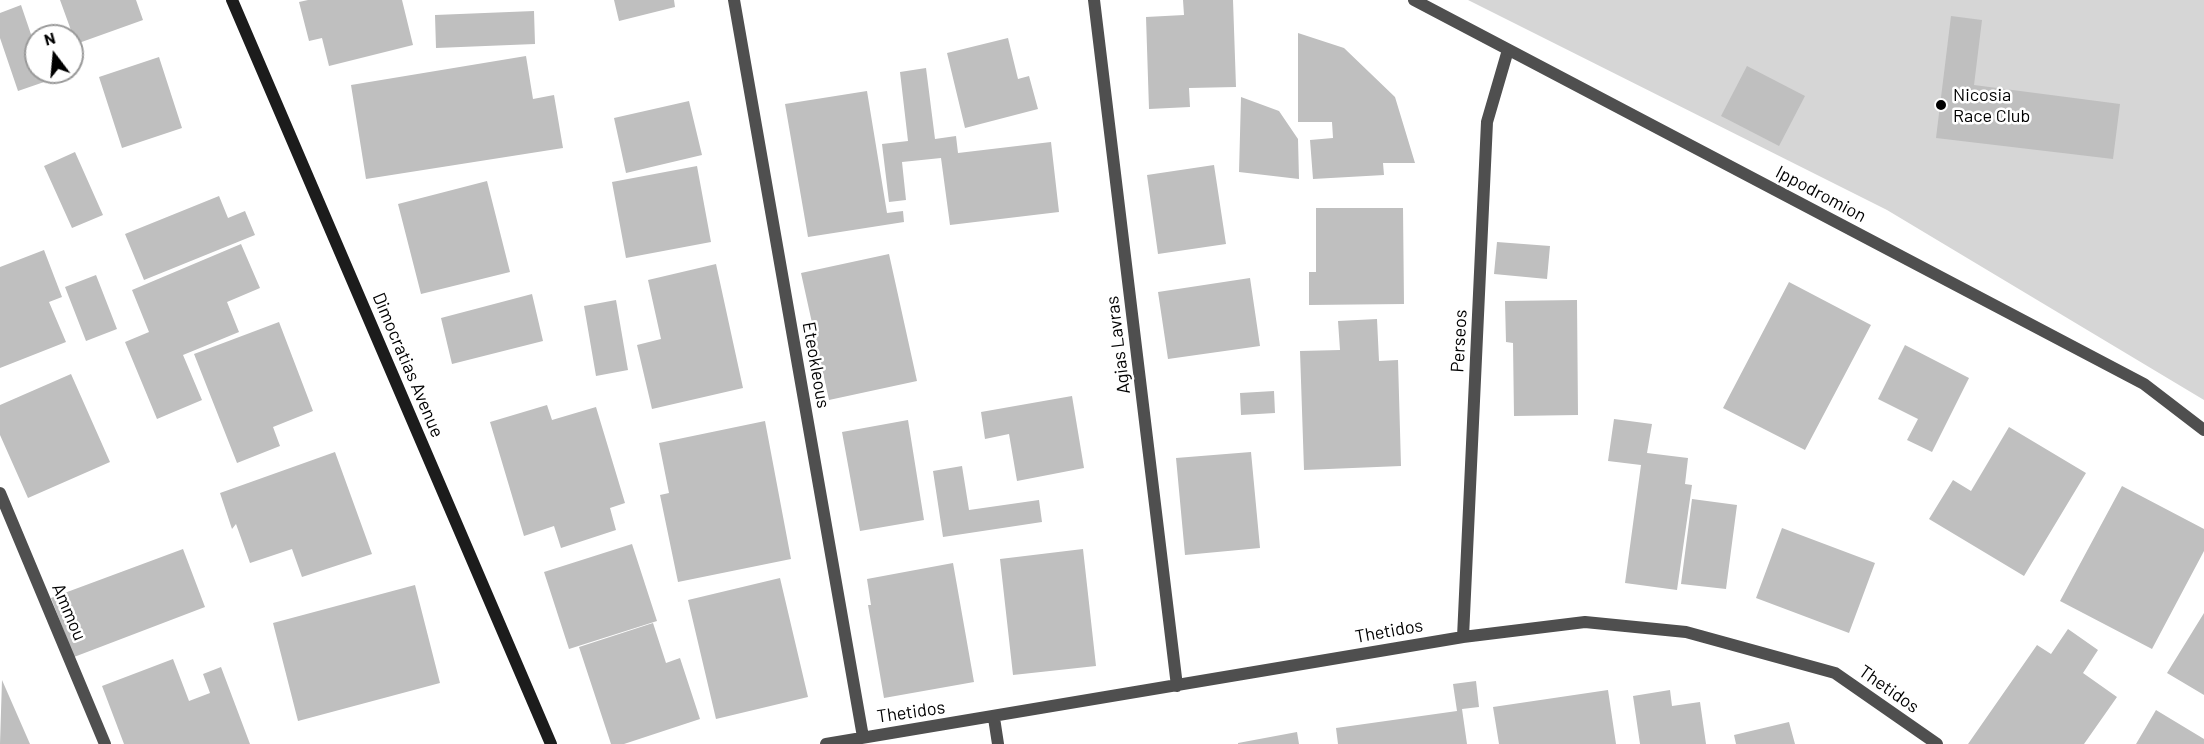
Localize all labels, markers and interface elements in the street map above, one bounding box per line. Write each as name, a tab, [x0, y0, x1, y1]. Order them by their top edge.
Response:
north arrow	[24, 24, 84, 84]
text: N	[42, 28, 57, 49]
place label: Nicosia Race Club	[1953, 84, 2030, 127]
marker: Nicosia Race Club	[1934, 98, 1948, 112]
street label: Ippodromion	[1772, 161, 1870, 227]
street label: Dimocratias Avenue	[368, 289, 448, 441]
street label: Agias Lavras	[1101, 295, 1135, 395]
street label: Perseos	[1447, 309, 1471, 373]
street label: Eteokleous	[798, 320, 834, 410]
street label: Ammou	[47, 580, 91, 644]
street label: Thetidos	[1353, 614, 1425, 648]
street label: Thetidos	[1855, 660, 1923, 718]
street label: Thetidos	[875, 697, 947, 727]

